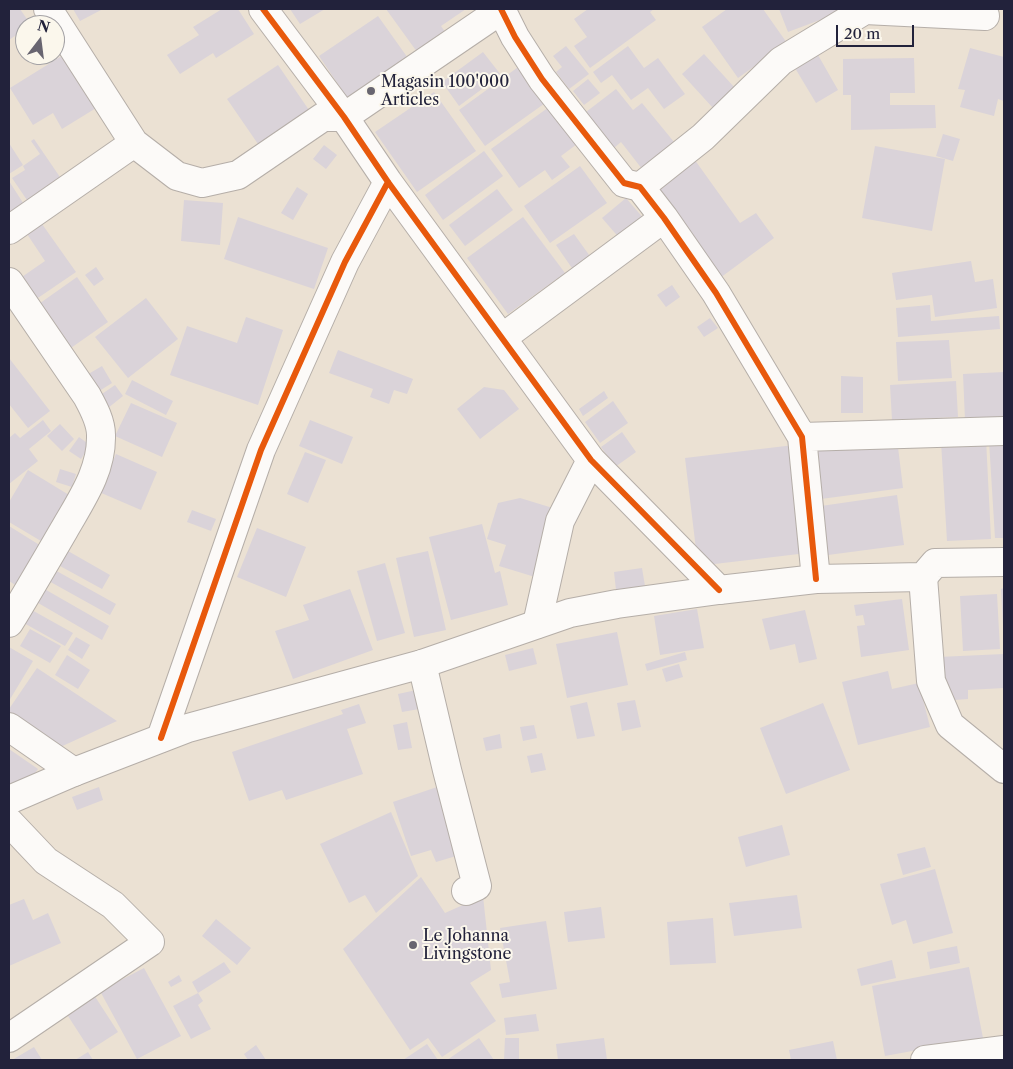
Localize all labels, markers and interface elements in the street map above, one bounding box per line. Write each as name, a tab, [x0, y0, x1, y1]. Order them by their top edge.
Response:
north arrow	[15, 15, 65, 65]
scale bar	[838, 15, 916, 47]
text: N	[35, 16, 52, 37]
text: 20 m	[844, 24, 880, 43]
place label: Magasin 100'000 Articles	[381, 72, 509, 110]
marker: Magasin 100'000 Articles	[365, 85, 377, 97]
place label: Le Johanna Livingstone	[423, 926, 511, 964]
marker: Le Johanna Livingstone	[407, 939, 419, 951]

